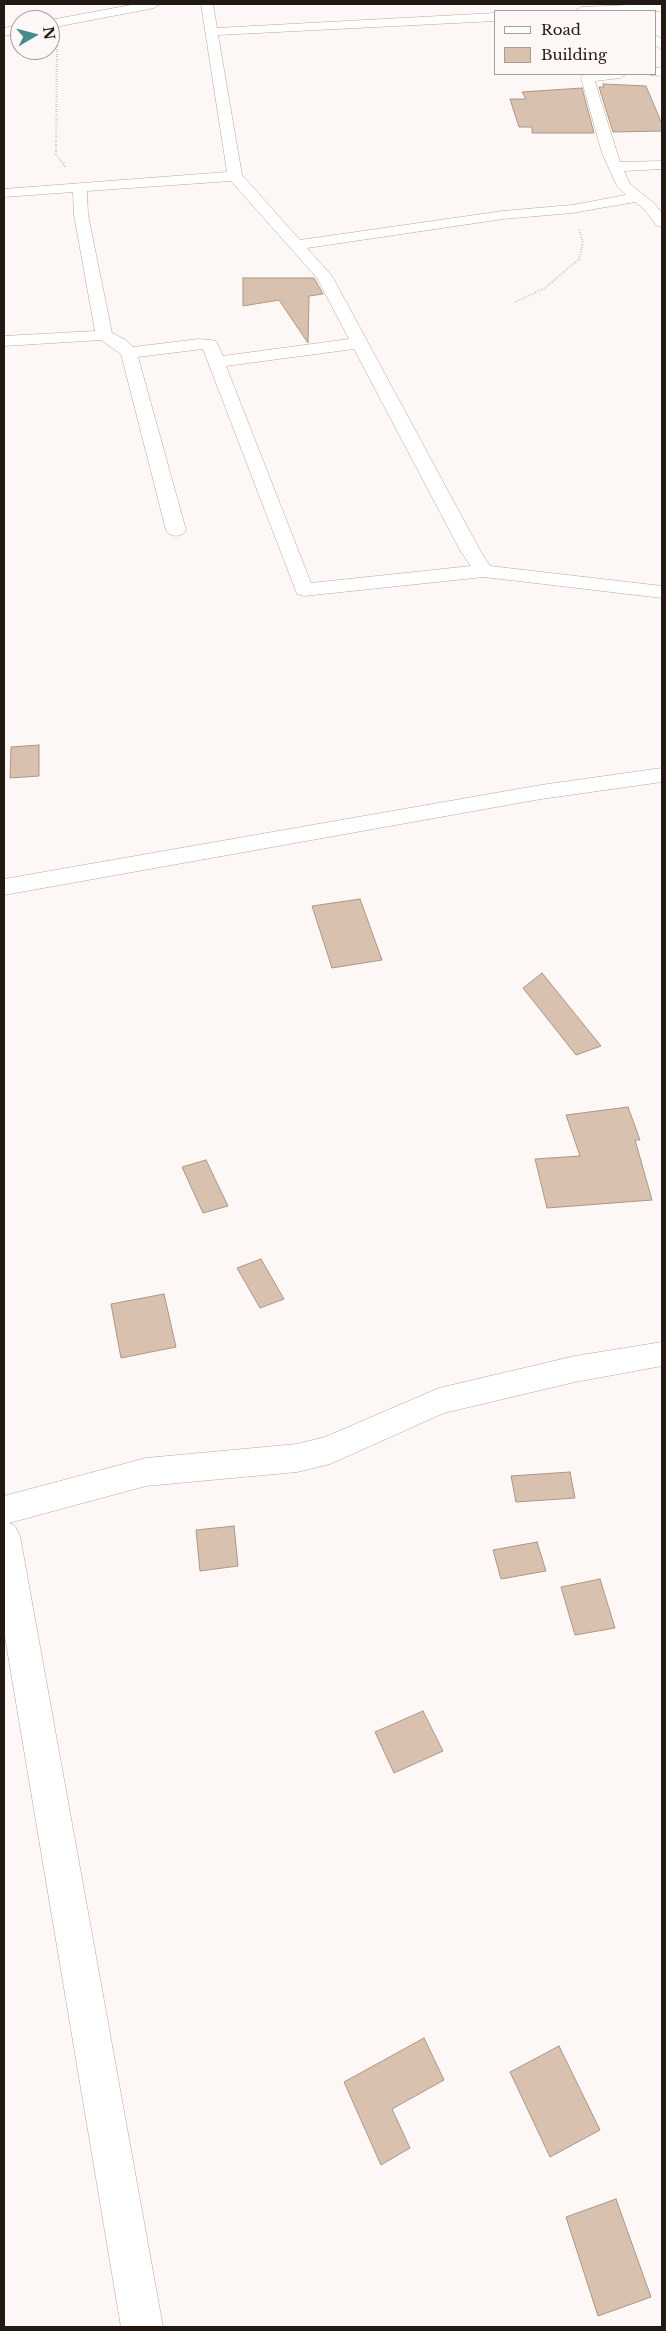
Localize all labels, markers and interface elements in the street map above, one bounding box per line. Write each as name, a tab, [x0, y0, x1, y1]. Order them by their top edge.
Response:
north arrow	[10, 10, 60, 60]
legend	[493, 10, 656, 75]
text: Road	[541, 20, 581, 39]
text: N	[39, 25, 59, 41]
text: Building	[541, 45, 607, 64]

